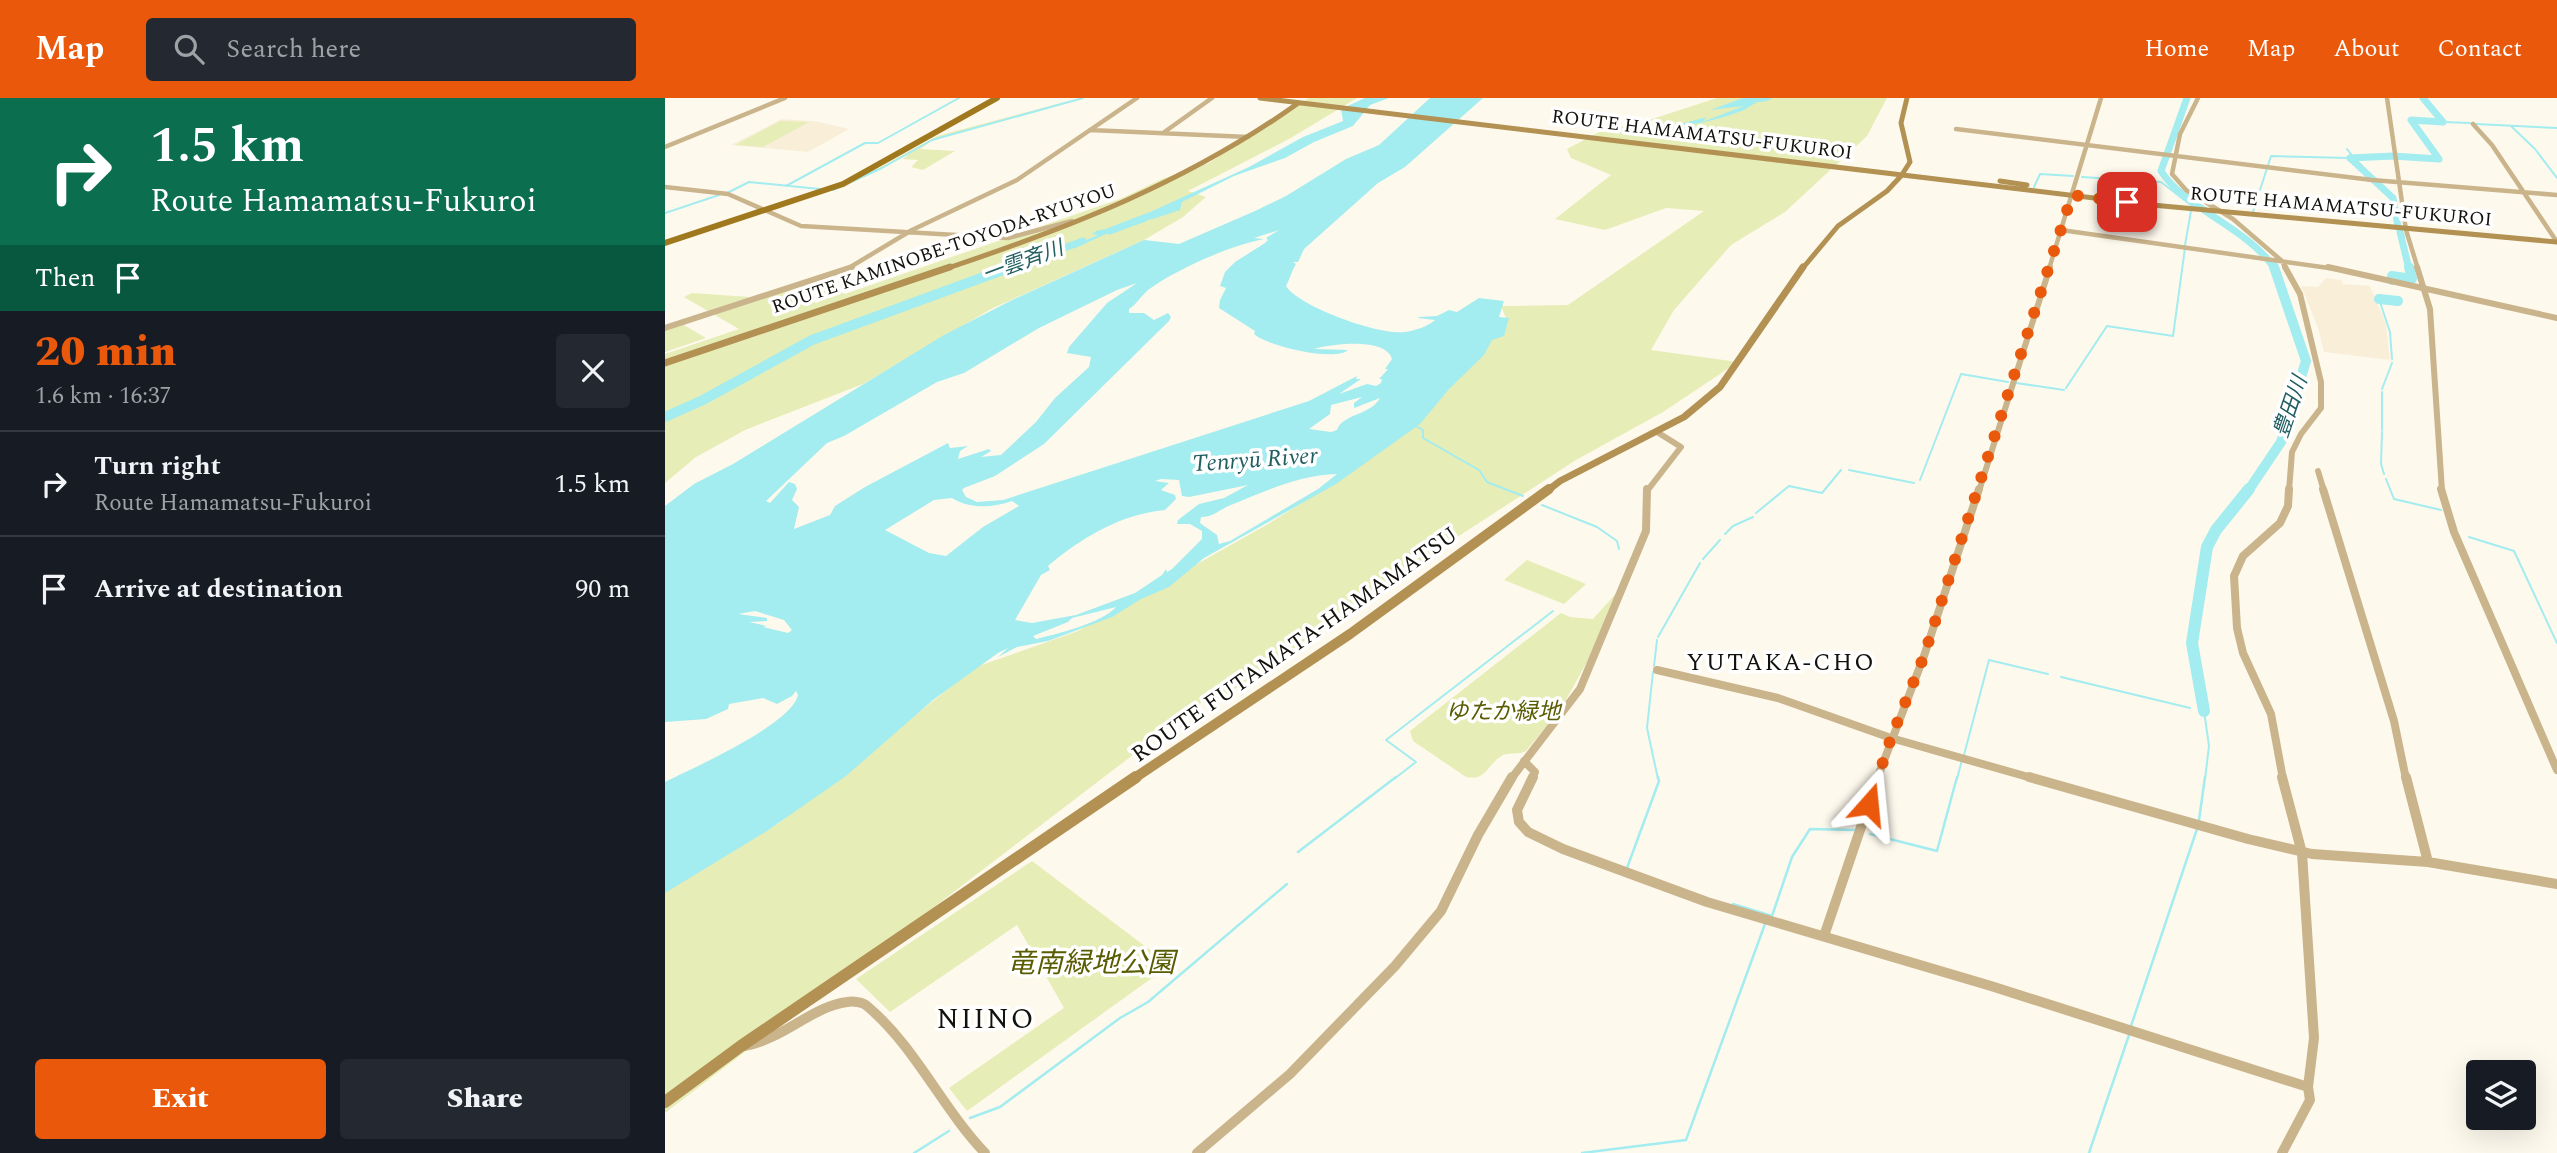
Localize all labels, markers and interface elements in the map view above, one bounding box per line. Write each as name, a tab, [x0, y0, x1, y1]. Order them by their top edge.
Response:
search box	[146, 18, 636, 81]
text: Map	[35, 24, 104, 74]
text: Search here	[226, 29, 361, 69]
icon: search	[170, 30, 208, 68]
text: Home	[2144, 31, 2209, 67]
text: Map	[2247, 31, 2295, 67]
text: About	[2333, 31, 2399, 67]
text: Contact	[2437, 31, 2522, 67]
street label: ROUTE HAMAMATSU-FUKUROI	[1550, 102, 1854, 168]
text: 1.5 km	[150, 109, 304, 184]
icon: right	[35, 126, 126, 217]
pin	[2097, 172, 2157, 232]
street label: ROUTE KAMINOBE-TOYODA-RYUYOU	[768, 176, 1120, 322]
text: Route Hamamatsu-Fukuroi	[150, 177, 537, 226]
street label: ROUTE HAMAMATSU-FUKUROI	[2189, 179, 2493, 235]
icon: arrive	[2108, 183, 2146, 221]
water label: 一雲斉川	[978, 232, 1070, 291]
text: Then	[35, 258, 95, 298]
icon: arrive	[109, 259, 147, 297]
text: 20 min	[35, 321, 176, 384]
button: close	[556, 334, 630, 408]
water label: 豊田川	[2266, 370, 2317, 442]
text: 1.6 km · 16:37	[35, 379, 171, 414]
water label: Tenryū River	[1191, 438, 1320, 482]
text: Turn right	[94, 446, 221, 486]
text: 1.5 km	[554, 464, 630, 504]
icon: right	[35, 465, 73, 503]
text: Route Hamamatsu-Fukuroi	[94, 486, 372, 521]
street label: ROUTE FUTAMATA-HAMAMATSU	[1124, 518, 1466, 772]
text: Arrive at destination	[94, 569, 343, 609]
text: 90 m	[575, 569, 630, 609]
icon: arrive	[35, 570, 73, 608]
district label: YUTAKA-CHO	[1686, 645, 1876, 681]
park label: ゆたか緑地	[1446, 695, 1563, 730]
position arrow	[1832, 767, 1906, 841]
park label: 竜南緑地公園	[1007, 942, 1179, 985]
district label: NIINO	[937, 998, 1035, 1041]
button: Exit	[35, 1059, 326, 1139]
button: Share	[340, 1059, 630, 1139]
map controls	[2466, 1060, 2536, 1130]
button: layers	[2466, 1060, 2536, 1130]

